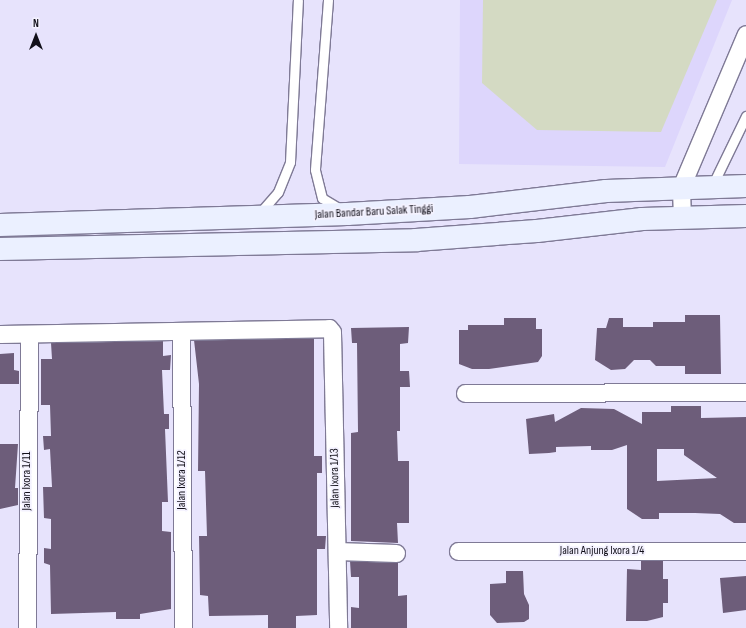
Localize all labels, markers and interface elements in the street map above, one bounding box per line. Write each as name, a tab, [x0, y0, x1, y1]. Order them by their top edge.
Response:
north arrow	[16, 16, 56, 56]
text: N	[33, 17, 39, 30]
street label: Jalan Bandar Baru Salak Tinggi	[314, 202, 434, 222]
street label: Jalan Ixora 1/13	[327, 448, 343, 508]
street label: Jalan Ixora 1/12	[175, 450, 189, 510]
street label: Jalan Ixora 1/11	[20, 452, 34, 510]
street label: Jalan Anjung Ixora 1/4	[560, 544, 644, 558]

